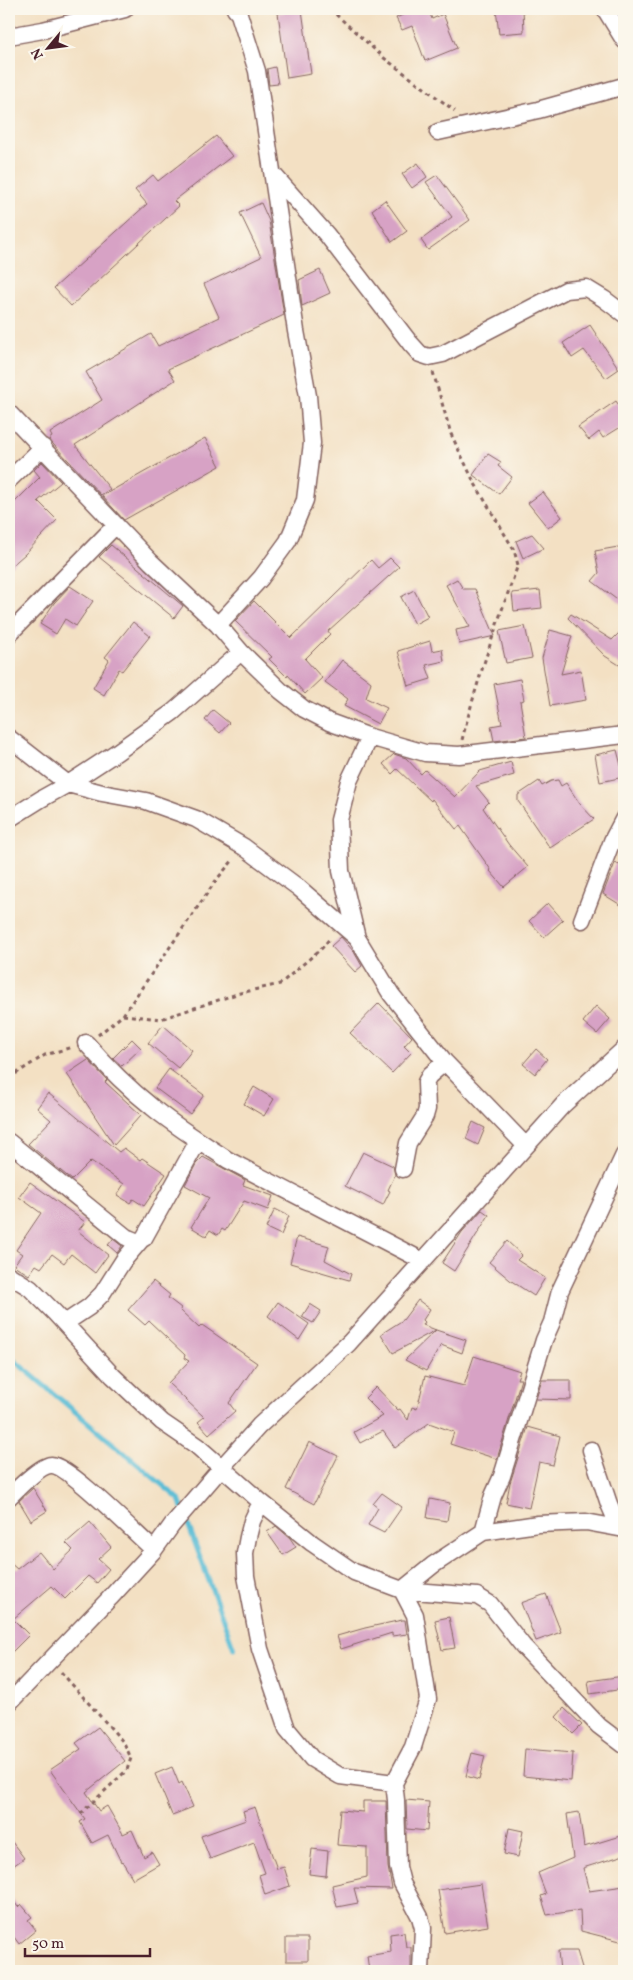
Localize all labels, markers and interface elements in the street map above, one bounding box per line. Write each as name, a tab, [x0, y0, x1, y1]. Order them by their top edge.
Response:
north arrow	[22, 22, 72, 72]
text: N	[27, 45, 49, 63]
scale bar	[25, 1925, 150, 1957]
text: 50 m	[32, 1934, 64, 1955]

